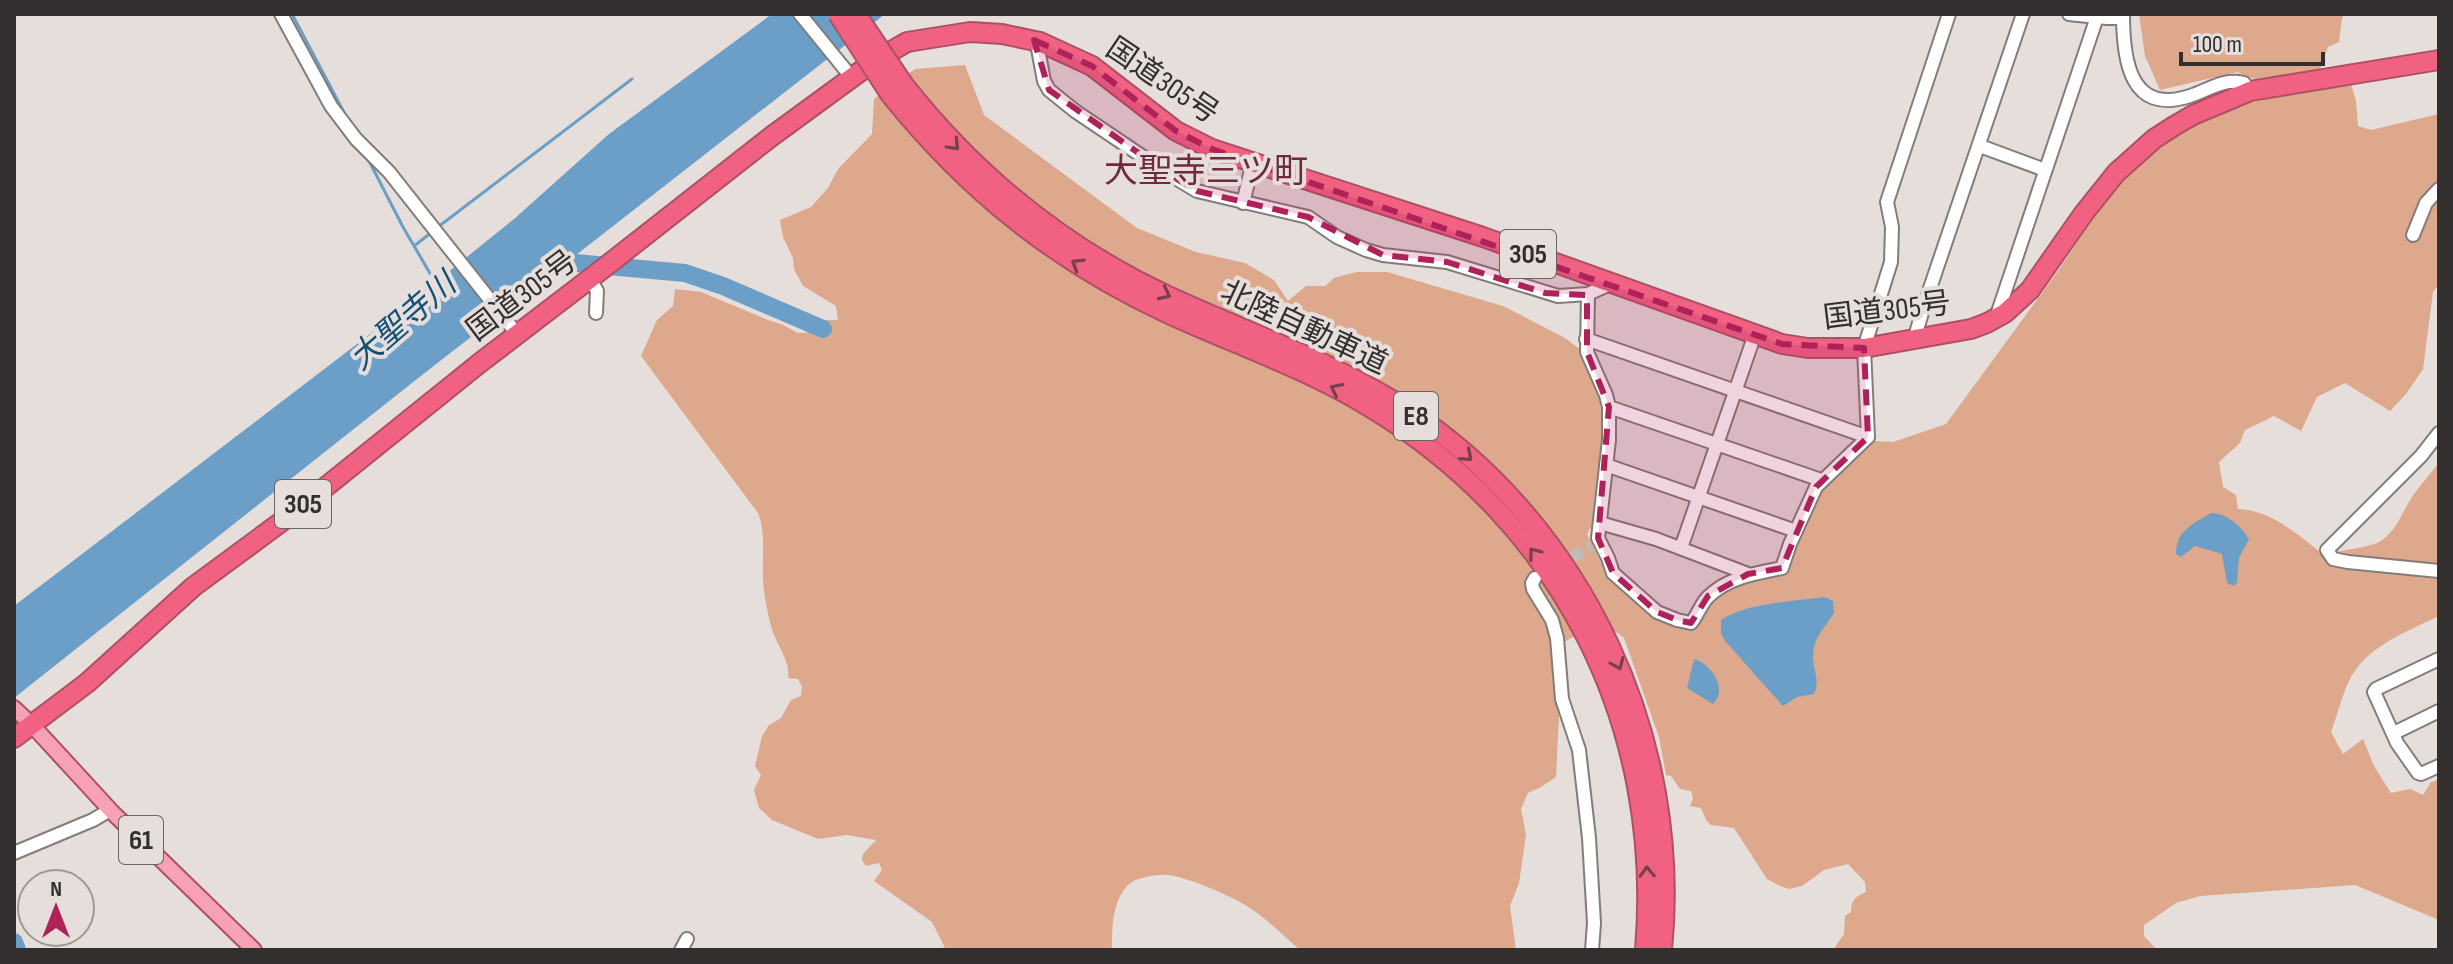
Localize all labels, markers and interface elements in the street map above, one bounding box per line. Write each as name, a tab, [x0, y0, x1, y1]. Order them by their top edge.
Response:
scale bar	[2181, 16, 2323, 66]
street label: 国道305号	[1099, 30, 1225, 132]
text: 100 m	[2193, 30, 2242, 59]
one-way arrow	[945, 136, 960, 150]
district label: 大聖寺三ツ町	[1104, 151, 1308, 192]
road number: 305	[1500, 230, 1556, 278]
street label: 国道305号	[460, 243, 584, 349]
one-way arrow	[1071, 259, 1086, 274]
water label: 大聖寺川	[342, 263, 466, 379]
street label: 北陸自動車道	[1215, 274, 1393, 382]
one-way arrow	[1157, 284, 1172, 300]
street label: 国道305号	[1821, 285, 1953, 337]
one-way arrow	[1330, 383, 1345, 399]
road number: E8	[1394, 392, 1438, 440]
one-way arrow	[1457, 446, 1472, 461]
road number: 305	[275, 480, 331, 528]
one-way arrow	[1530, 547, 1544, 562]
one-way arrow	[1609, 656, 1625, 671]
road number: 61	[119, 816, 163, 864]
one-way arrow	[1639, 865, 1656, 878]
north arrow	[16, 868, 96, 948]
text: N	[50, 876, 62, 903]

